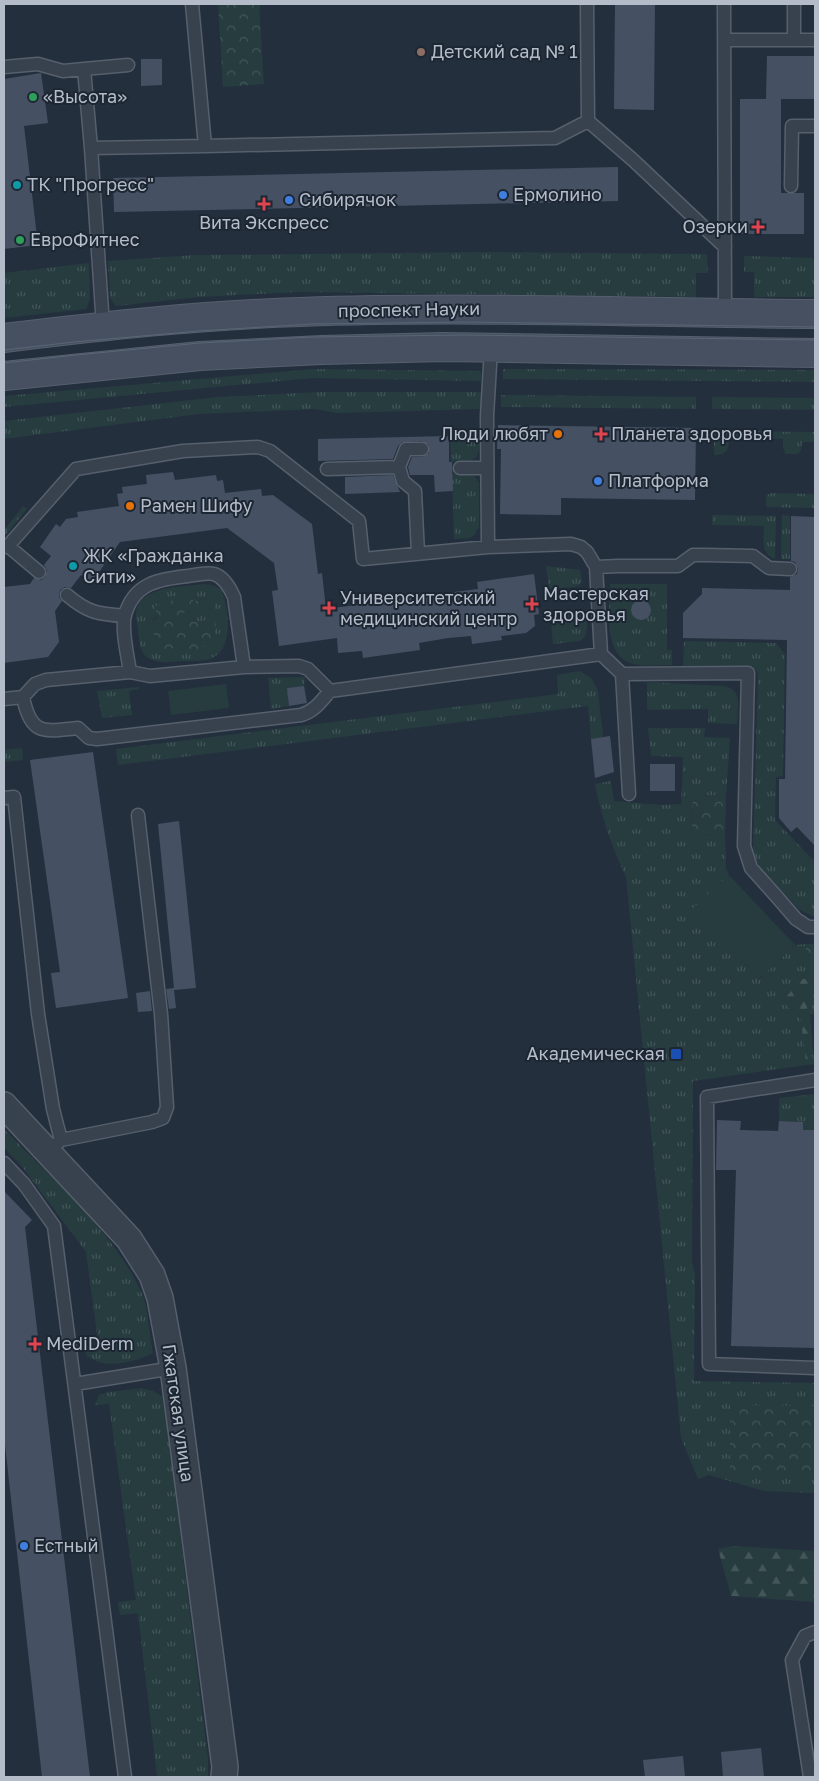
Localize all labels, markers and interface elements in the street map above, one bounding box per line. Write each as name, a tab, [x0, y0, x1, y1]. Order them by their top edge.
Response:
place label: Детский сад № 1	[431, 40, 578, 62]
marker: Детский сад № 1	[415, 46, 427, 58]
place label: «Высота»	[43, 85, 127, 107]
marker: «Высота»	[27, 91, 39, 103]
place label: ТК "Прогресс"	[27, 173, 154, 195]
marker: ТК "Прогресс"	[11, 179, 23, 191]
place label: Ермолино	[513, 183, 602, 205]
place label: Сибирячок	[299, 188, 396, 210]
marker: Ермолино	[497, 189, 509, 201]
marker: Сибирячок	[283, 194, 295, 206]
marker: Вита Экспресс	[258, 198, 270, 210]
place label: Вита Экспресс	[199, 211, 329, 233]
place label: Озерки	[682, 215, 748, 237]
marker: Озерки	[752, 221, 764, 233]
place label: ЕвроФитнес	[30, 228, 140, 250]
marker: ЕвроФитнес	[14, 234, 26, 246]
street label: проспект Науки	[338, 297, 480, 321]
place label: Люди любят	[441, 422, 548, 444]
place label: Планета здоровья	[611, 422, 772, 444]
marker: Люди любят	[552, 428, 564, 440]
marker: Планета здоровья	[595, 428, 607, 440]
place label: Платформа	[608, 469, 709, 491]
marker: Платформа	[592, 475, 604, 487]
place label: Рамен Шифу	[140, 494, 252, 516]
marker: Рамен Шифу	[124, 500, 136, 512]
place label: ЖК «Гражданка Сити»	[83, 544, 224, 587]
marker: ЖК «Гражданка Сити»	[67, 560, 79, 572]
place label: Мастерская здоровья	[543, 582, 649, 625]
place label: Университетский медицинский центр	[340, 586, 517, 629]
marker: Мастерская здоровья	[525, 597, 539, 611]
marker: Университетский медицинский центр	[322, 601, 336, 615]
place label: Академическая	[526, 1042, 665, 1064]
marker: Академическая	[669, 1047, 683, 1061]
place label: MediDerm	[46, 1332, 134, 1354]
marker: MediDerm	[28, 1337, 42, 1351]
street label: Гжатская улица	[158, 1342, 200, 1483]
place label: Естный	[34, 1534, 99, 1556]
marker: Естный	[18, 1540, 30, 1552]

